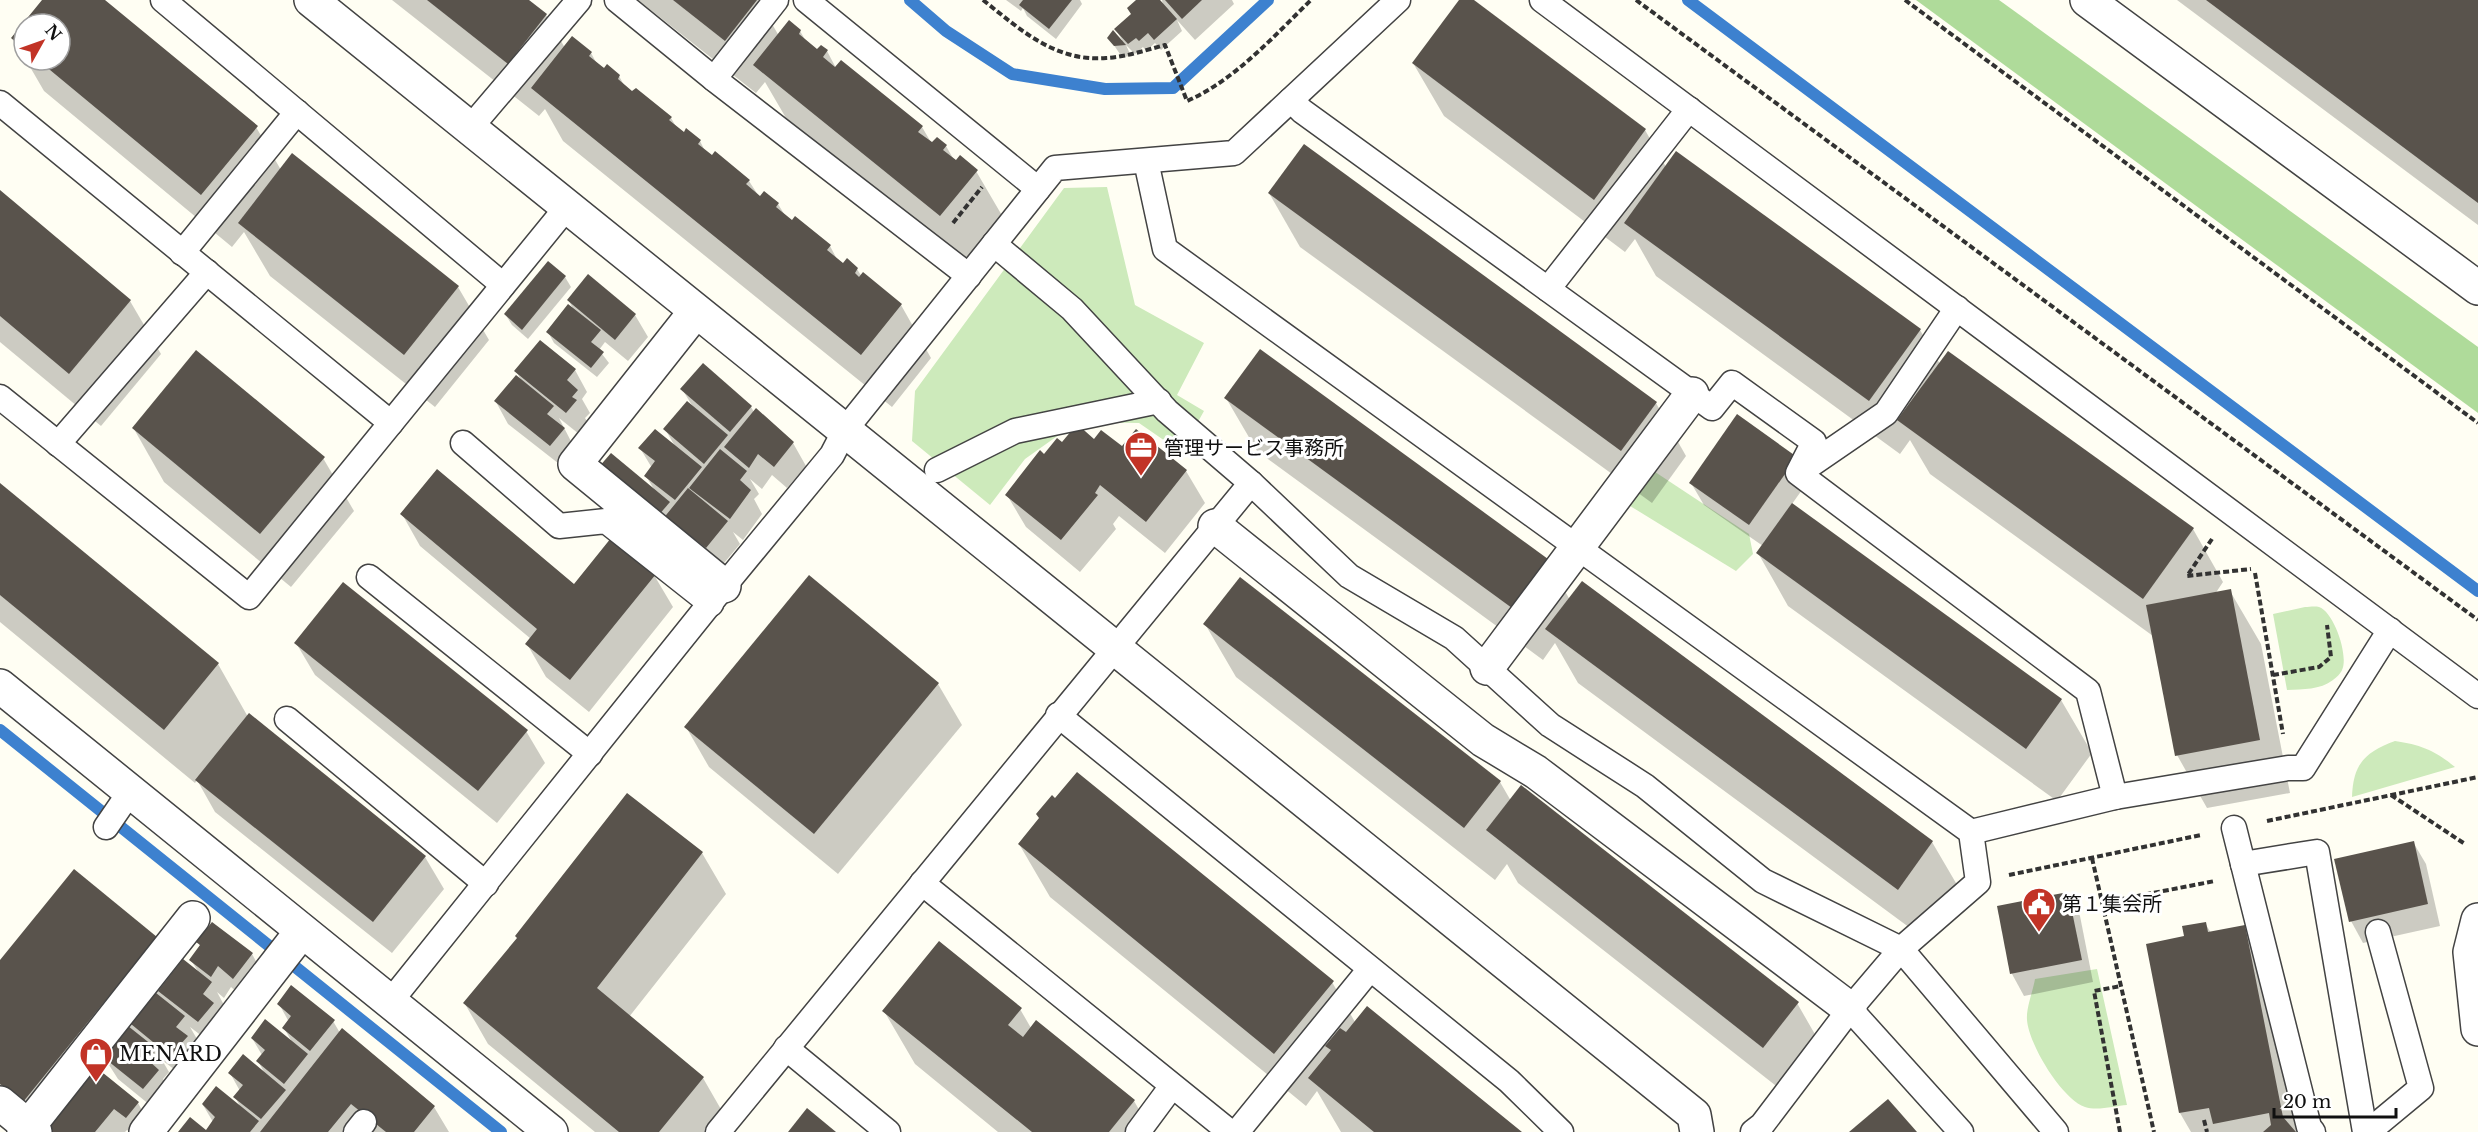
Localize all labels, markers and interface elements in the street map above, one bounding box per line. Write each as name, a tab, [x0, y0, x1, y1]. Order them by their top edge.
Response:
north arrow	[12, 12, 72, 72]
text: N	[41, 20, 66, 45]
office icon: 管理サービス事務所	[1123, 430, 1159, 477]
place label: 管理サービス事務所	[1164, 436, 1344, 460]
public building icon: 第１集会所	[2021, 886, 2057, 933]
place label: 第１集会所	[2062, 892, 2162, 916]
shop icon: MENARD	[78, 1036, 114, 1083]
place label: MENARD	[119, 1042, 222, 1066]
scale bar	[2274, 1081, 2396, 1119]
text: 20 m	[2283, 1091, 2331, 1113]

